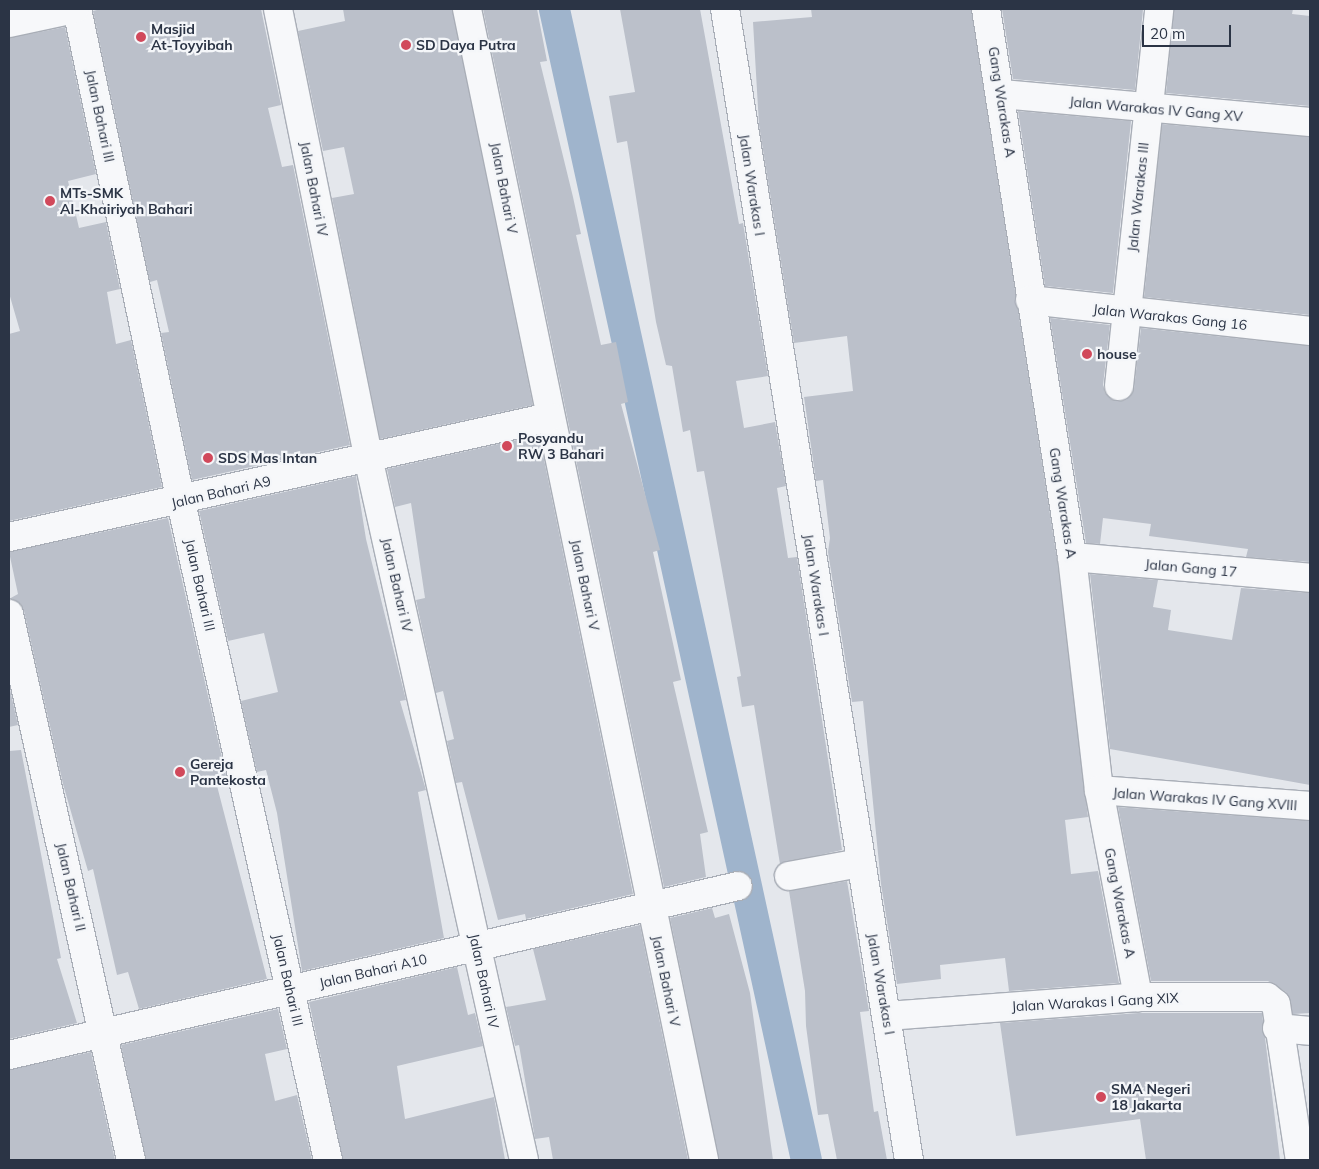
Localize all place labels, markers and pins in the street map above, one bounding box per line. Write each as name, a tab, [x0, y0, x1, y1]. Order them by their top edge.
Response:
place label: Masjid At-Toyyibah	[151, 21, 233, 54]
marker: Masjid At-Toyyibah	[135, 31, 147, 43]
place label: SD Daya Putra	[416, 37, 516, 53]
marker: SD Daya Putra	[400, 39, 412, 51]
place label: MTs-SMK Al-Khairiyah Bahari	[60, 185, 193, 218]
marker: MTs-SMK Al-Khairiyah Bahari	[44, 195, 56, 207]
place label: house	[1097, 346, 1137, 362]
marker: house	[1081, 348, 1093, 360]
place label: Posyandu RW 3 Bahari	[518, 430, 604, 462]
marker: Posyandu RW 3 Bahari	[500, 439, 514, 453]
place label: SDS Mas Intan	[218, 450, 317, 466]
marker: SDS Mas Intan	[202, 452, 214, 464]
place label: Gereja Pantekosta	[190, 756, 266, 789]
marker: Gereja Pantekosta	[174, 766, 186, 778]
place label: SMA Negeri 18 Jakarta	[1111, 1081, 1190, 1114]
marker: SMA Negeri 18 Jakarta	[1095, 1091, 1107, 1103]

